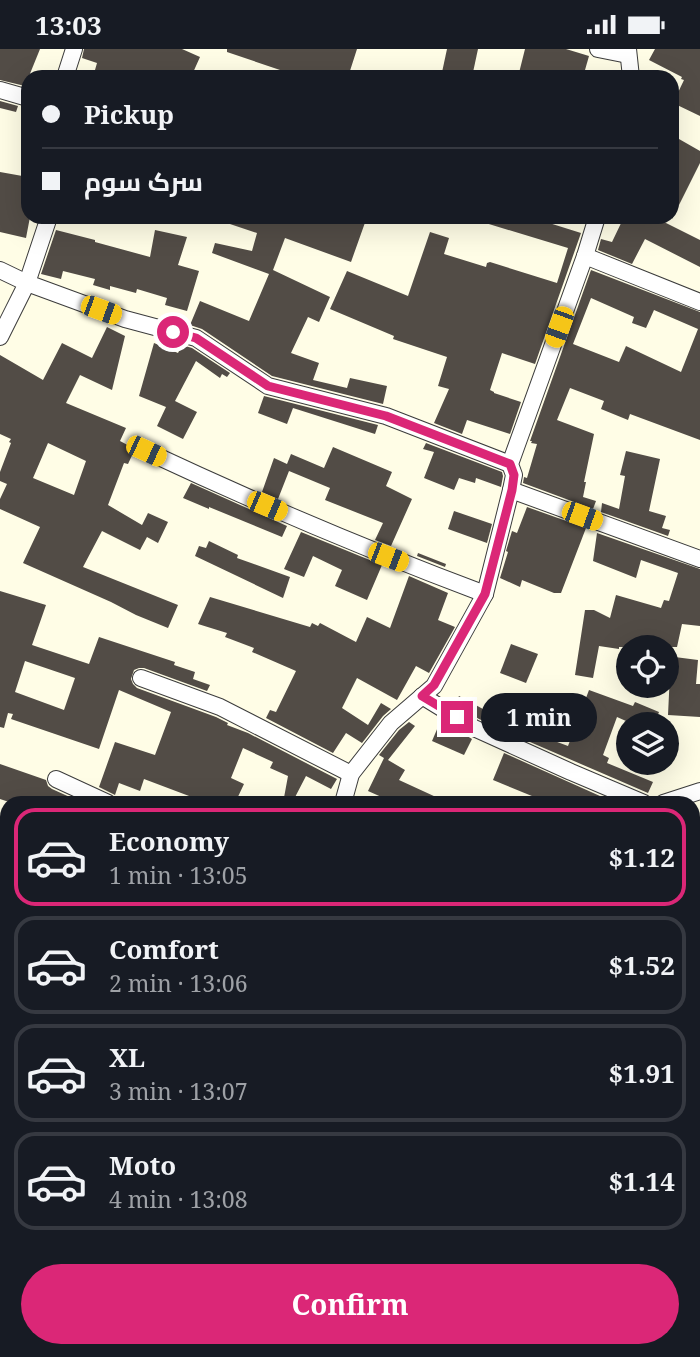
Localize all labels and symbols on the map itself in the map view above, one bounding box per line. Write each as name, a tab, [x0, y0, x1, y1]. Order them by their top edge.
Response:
car	[78, 293, 125, 327]
car	[542, 304, 577, 350]
route start	[157, 316, 189, 348]
car	[123, 433, 170, 469]
car	[244, 488, 291, 524]
car	[559, 499, 606, 533]
car	[365, 540, 412, 574]
callout: 1 min	[482, 693, 597, 741]
route end	[441, 701, 473, 733]

